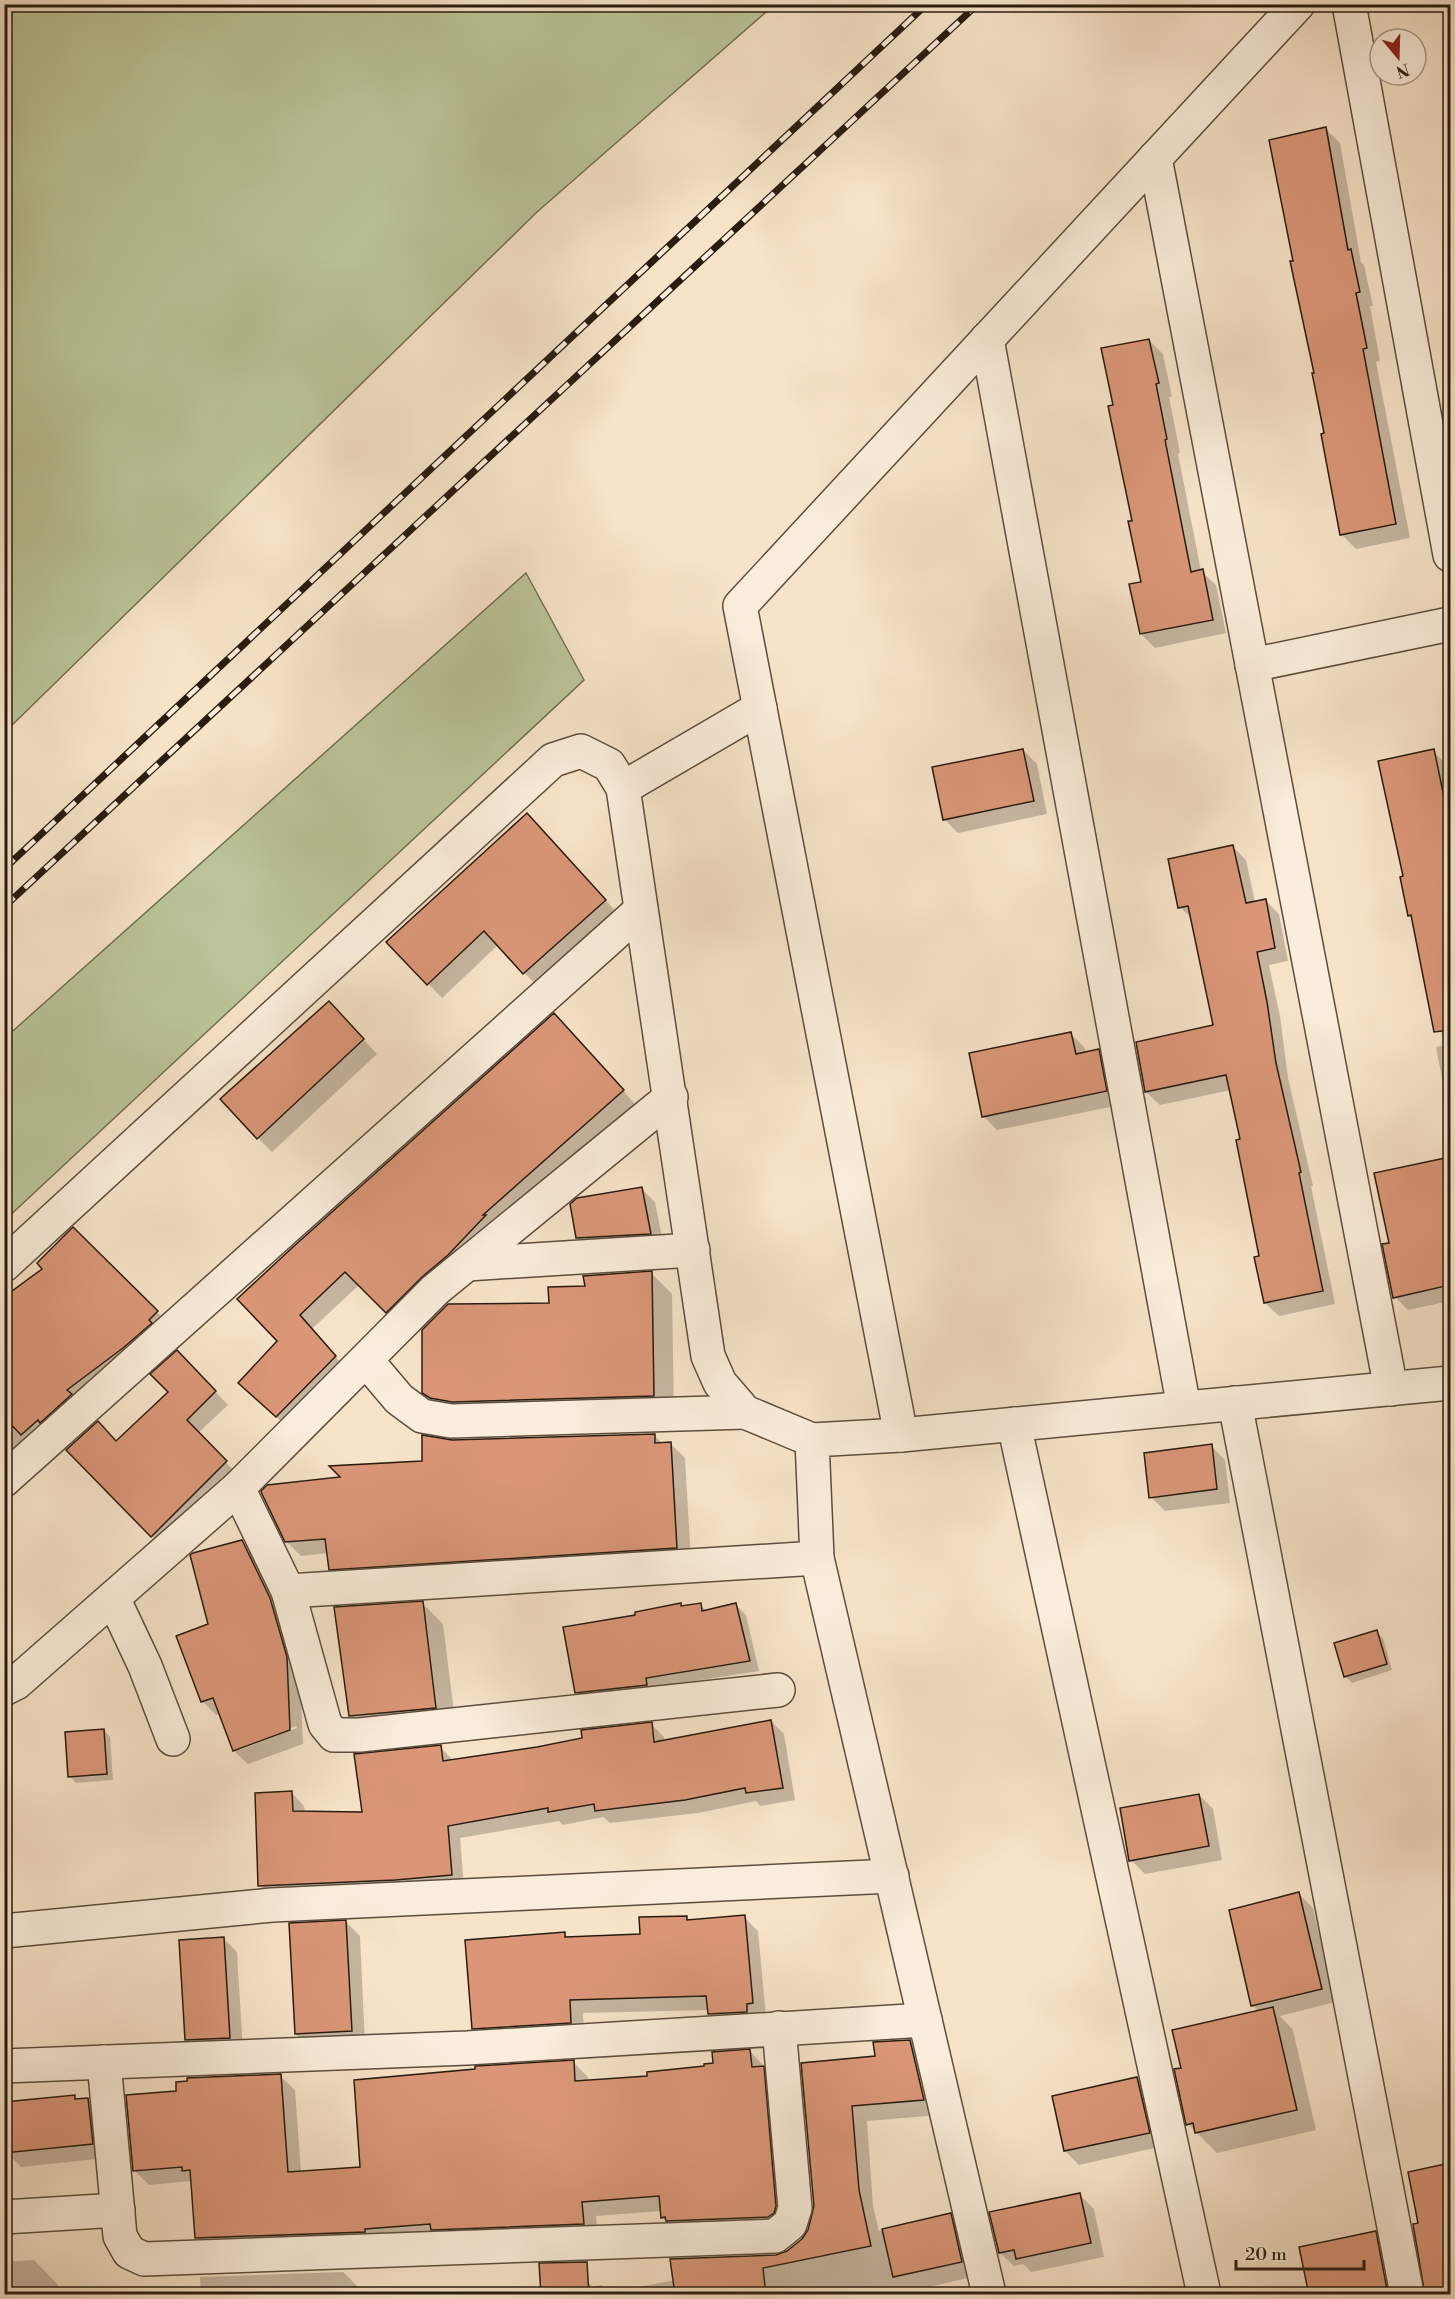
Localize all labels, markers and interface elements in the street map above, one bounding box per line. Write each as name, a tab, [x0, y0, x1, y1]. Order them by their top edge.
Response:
north arrow	[1368, 27, 1428, 87]
text: N	[1393, 59, 1412, 82]
scale bar	[1236, 2233, 1364, 2271]
text: 20 m	[1245, 2243, 1287, 2266]

